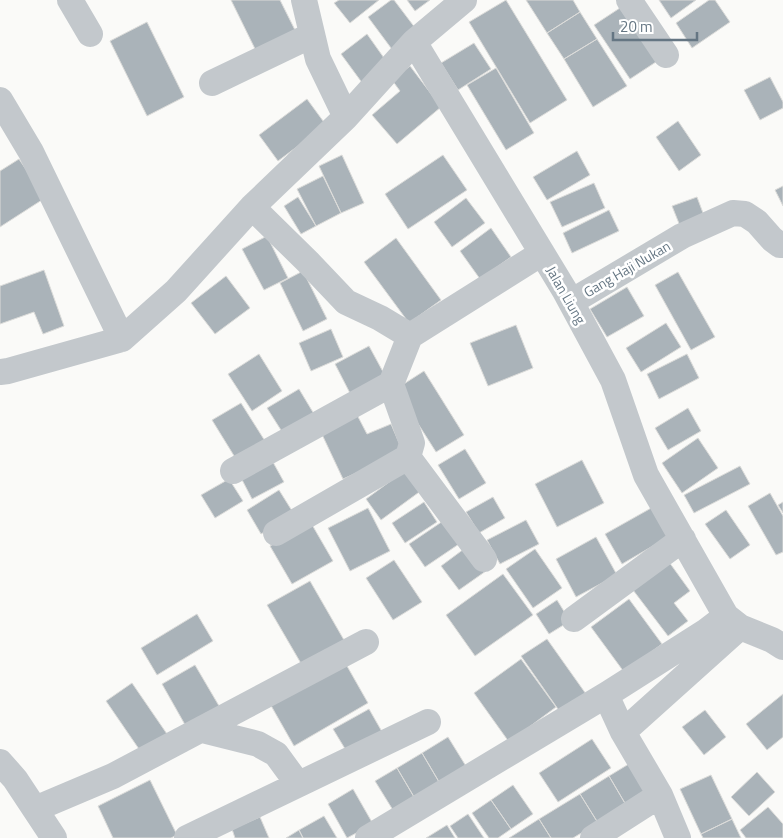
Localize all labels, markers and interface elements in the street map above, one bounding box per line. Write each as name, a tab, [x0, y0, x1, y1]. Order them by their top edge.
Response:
scale bar	[613, 10, 697, 42]
text: 20 m	[620, 15, 653, 38]
street label: Gang Haji Nukan	[579, 235, 674, 302]
street label: Jalan Liung	[541, 262, 591, 328]

